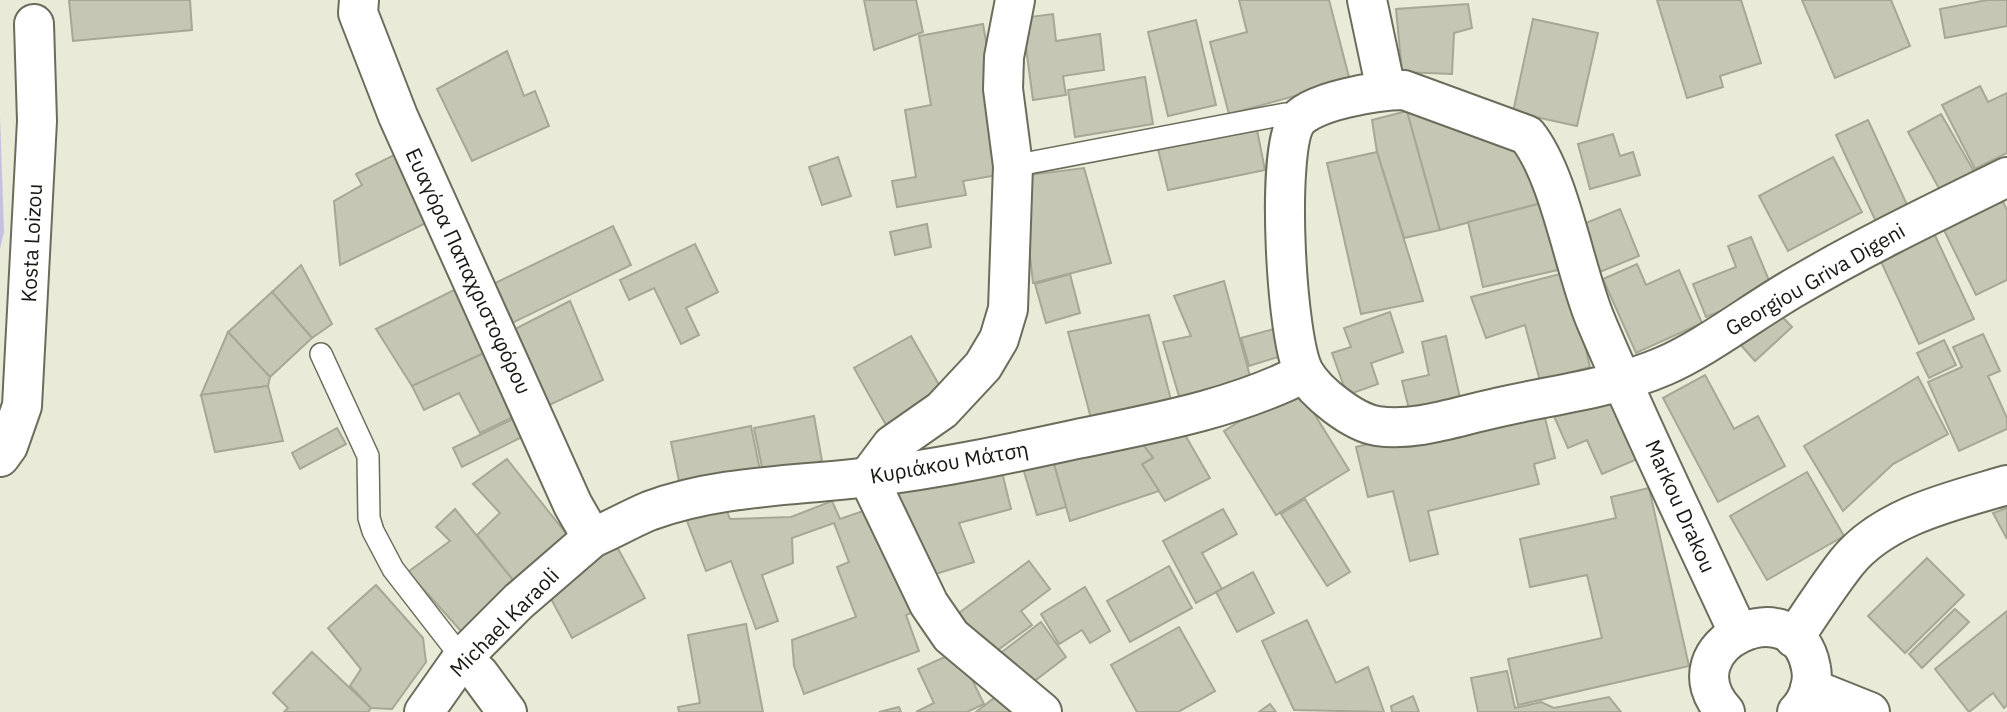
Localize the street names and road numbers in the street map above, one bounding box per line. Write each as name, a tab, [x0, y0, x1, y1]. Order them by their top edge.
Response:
street label: Ευαγόρα Παπαχριστοφόρου	[400, 143, 538, 399]
street label: Kosta Loizou	[14, 183, 48, 303]
street label: Georgiou Griva Digeni	[1720, 216, 1910, 342]
street label: Κυριάκου Μάτση	[868, 434, 1030, 490]
street label: Markou Drakou	[1639, 435, 1723, 577]
street label: Michael Karaoli	[443, 561, 565, 683]

